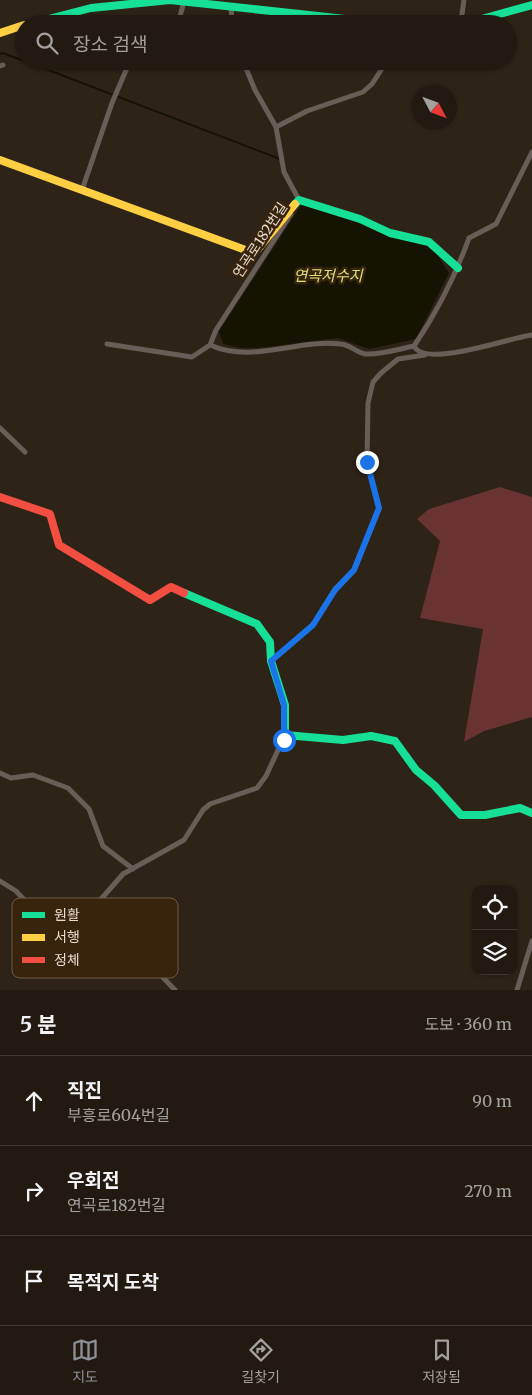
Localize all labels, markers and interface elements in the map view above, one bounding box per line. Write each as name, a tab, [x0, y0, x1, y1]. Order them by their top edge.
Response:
search box	[15, 15, 517, 70]
icon: search	[33, 29, 61, 57]
text: 장소 검색	[73, 32, 147, 56]
north arrow	[412, 85, 457, 130]
street label: 연곡로182번길	[229, 199, 291, 281]
water label: 연곡저수지	[293, 266, 364, 285]
route end	[356, 451, 379, 474]
route start	[273, 729, 296, 752]
map controls	[472, 885, 517, 975]
button: locate	[472, 885, 517, 930]
legend	[12, 898, 178, 978]
text: 원활	[54, 906, 80, 924]
text: 서행	[54, 928, 80, 946]
button: layers	[472, 930, 517, 975]
text: 정체	[54, 951, 80, 969]
text: 5 분	[20, 1011, 57, 1038]
text: 도보 · 360 m	[425, 1014, 512, 1034]
text: 직진	[67, 1078, 102, 1102]
icon: ahead	[20, 1087, 48, 1115]
text: 90 m	[472, 1091, 512, 1111]
text: 부흥로604번길	[67, 1105, 170, 1125]
text: 우회전	[67, 1168, 119, 1192]
icon: right	[20, 1177, 48, 1205]
text: 270 m	[464, 1181, 512, 1201]
text: 연곡로182번길	[67, 1195, 166, 1215]
icon: arrive	[20, 1267, 48, 1295]
text: 목적지 도착	[67, 1270, 159, 1294]
tab: 지도	[71, 1336, 99, 1386]
tab: 길찾기	[241, 1336, 280, 1386]
tab: 저장됨	[422, 1336, 461, 1386]

